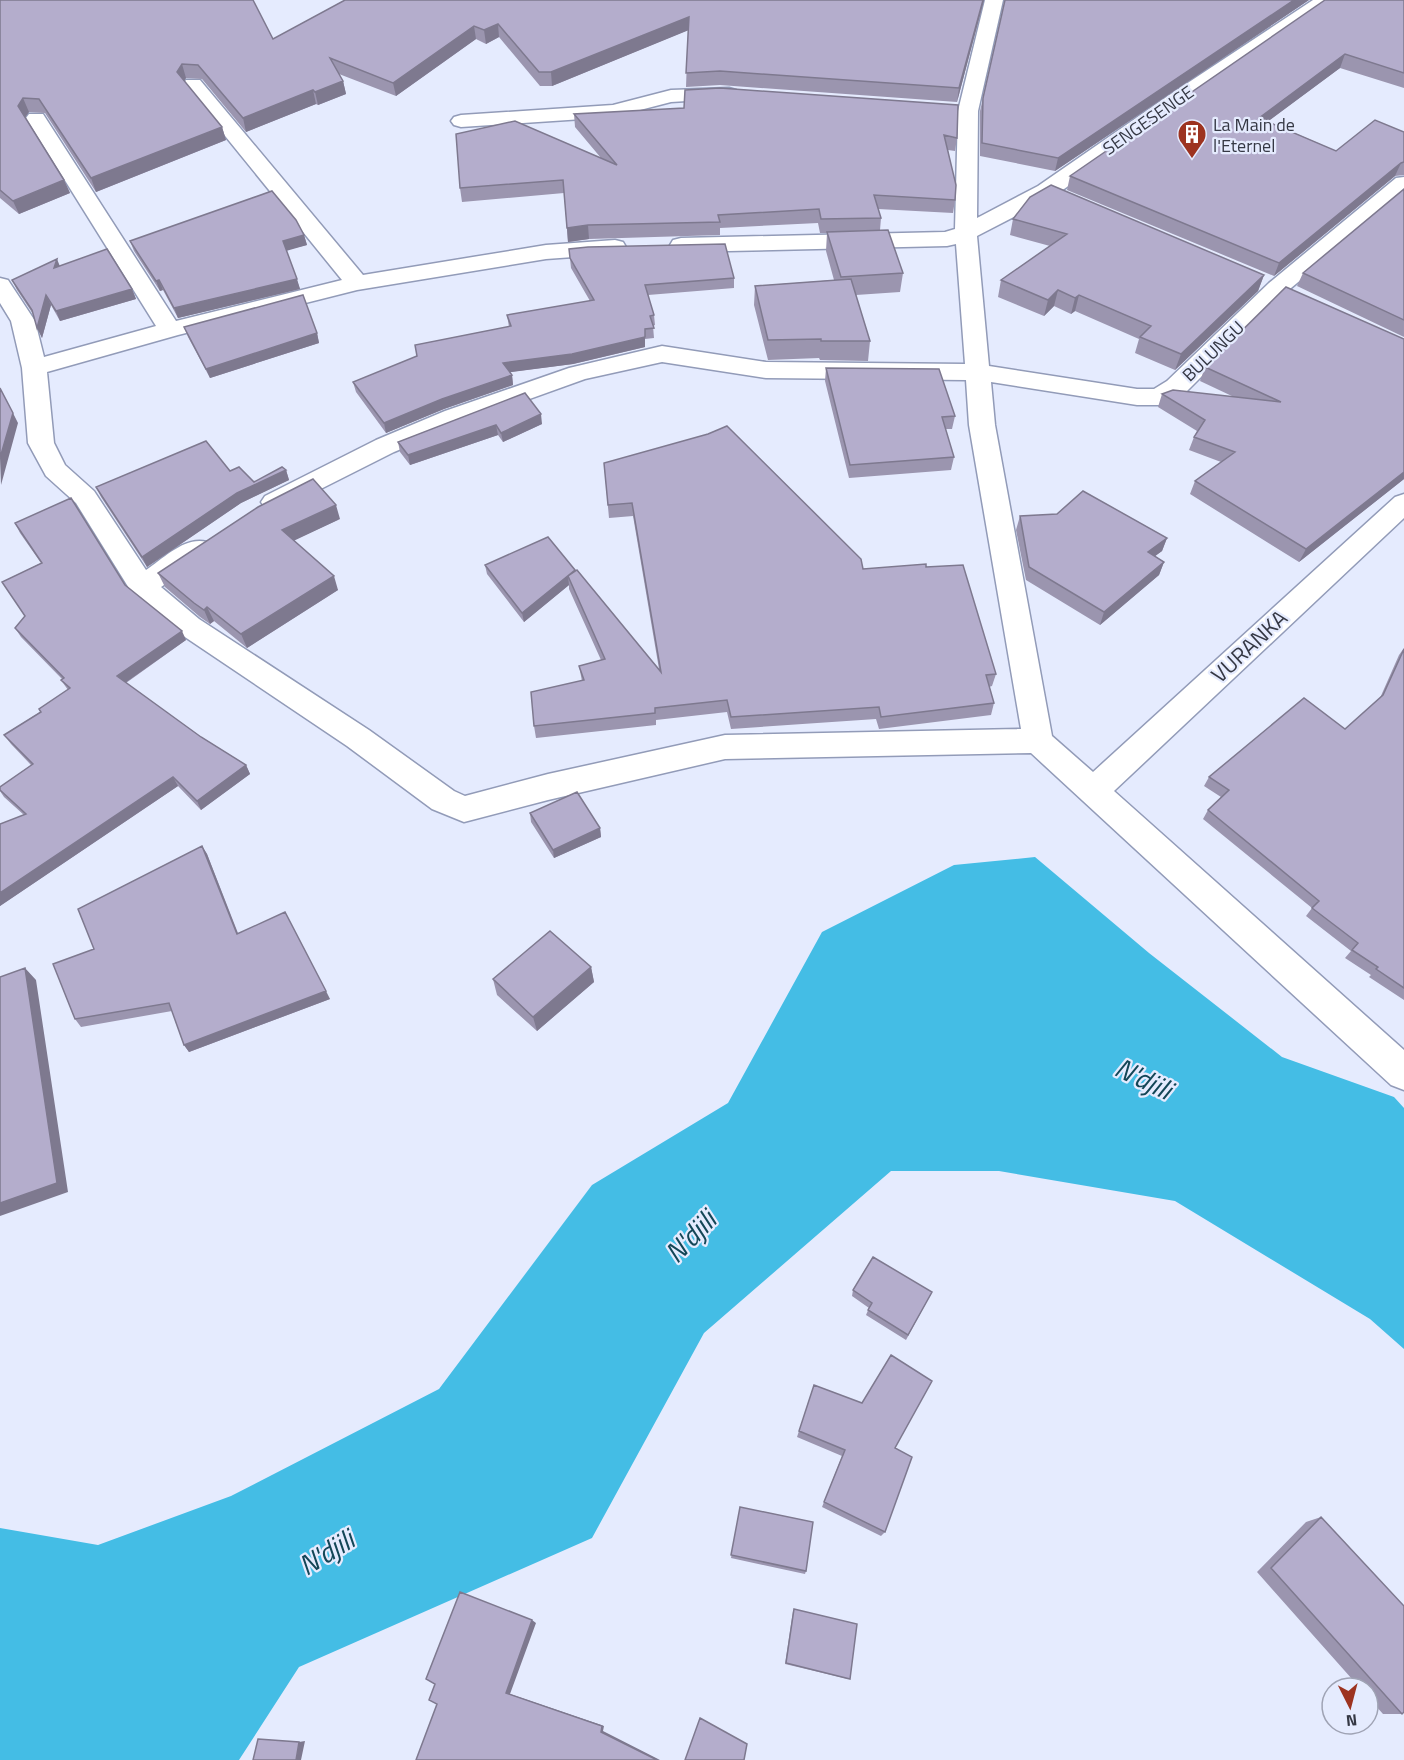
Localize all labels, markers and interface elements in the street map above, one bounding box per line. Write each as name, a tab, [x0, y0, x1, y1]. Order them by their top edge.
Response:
street label: SENGESENGE	[1097, 79, 1199, 161]
place label: La Main de l'Eternel	[1213, 111, 1295, 159]
building icon: La Main de l'Eternel	[1176, 118, 1208, 160]
street label: BULUNGU	[1176, 314, 1250, 388]
street label: VURANKA	[1203, 602, 1295, 690]
water label: N'djili	[1108, 1046, 1183, 1112]
water label: N'djili	[654, 1197, 728, 1272]
water label: N'djili	[290, 1516, 365, 1586]
north arrow	[1320, 1676, 1380, 1736]
text: N	[1345, 1708, 1358, 1733]

